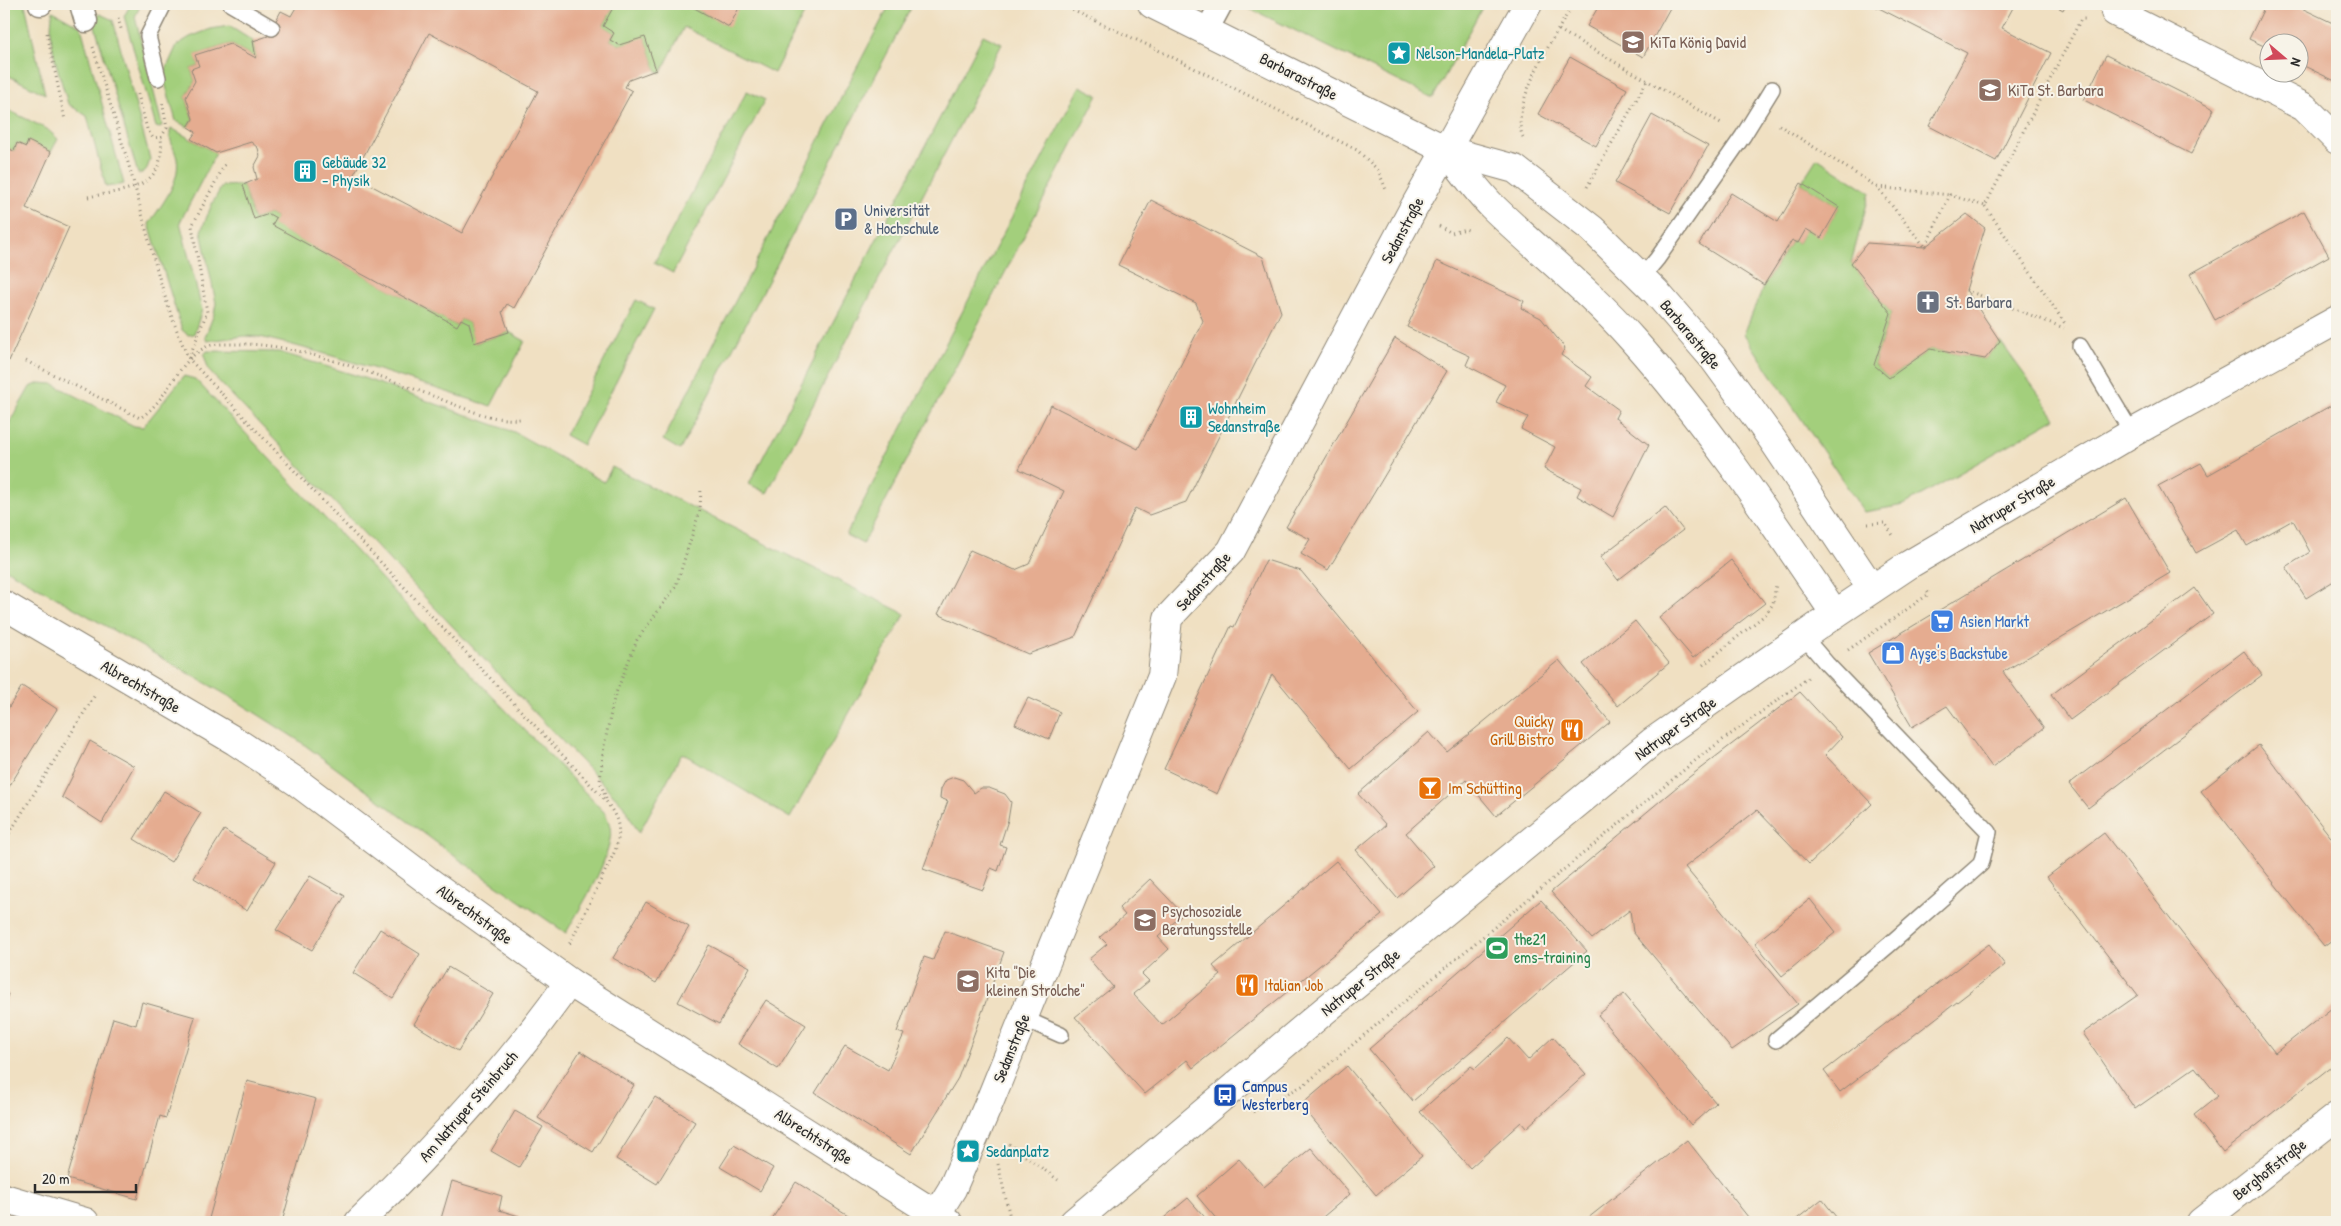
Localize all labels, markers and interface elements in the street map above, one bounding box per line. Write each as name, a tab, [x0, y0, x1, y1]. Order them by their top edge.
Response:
school or university icon: KiTa König David	[1620, 29, 1646, 55]
place label: KiTa König David	[1650, 31, 1746, 53]
north arrow	[2258, 32, 2308, 82]
place icon: Nelson-Mandela-Platz	[1386, 40, 1412, 66]
place label: Nelson-Mandela-Platz	[1416, 42, 1545, 64]
street label: Barbarastraße	[1256, 47, 1342, 105]
text: N	[2286, 56, 2307, 70]
school or university icon: KiTa St. Barbara	[1977, 77, 2003, 103]
place label: KiTa St. Barbara	[2008, 79, 2103, 101]
place label: Gebäude 32 - Physik	[322, 151, 387, 191]
building icon: Gebäude 32 - Physik	[292, 158, 318, 184]
street label: Sedanstraße	[1375, 192, 1429, 267]
place label: Universität & Hochschule	[864, 199, 940, 239]
parking icon: Universität & Hochschule	[833, 206, 859, 232]
church icon: St. Barbara	[1915, 289, 1941, 315]
place label: St. Barbara	[1946, 291, 2012, 313]
street label: Barbarastraße	[1655, 294, 1727, 374]
place label: Wohnheim Sedanstraße	[1208, 397, 1281, 437]
building icon: Wohnheim Sedanstraße	[1178, 404, 1204, 430]
street label: Natruper Straße	[1965, 470, 2059, 538]
street label: Sedanstraße	[1171, 546, 1236, 615]
supermarket icon: Asien Markt	[1929, 608, 1955, 634]
place label: Asien Markt	[1960, 610, 2029, 632]
shop icon: Ayşe's Backstube	[1880, 640, 1906, 666]
place label: Ayşe's Backstube	[1910, 642, 2008, 664]
street label: Albrechtstraße	[97, 654, 185, 718]
street label: Natruper Straße	[1630, 691, 1721, 765]
place label: Quicky Grill Bistro	[1490, 710, 1555, 750]
restaurant icon: Quicky Grill Bistro	[1559, 717, 1585, 743]
bar icon: Im Schütting	[1417, 775, 1443, 801]
place label: Im Schütting	[1448, 777, 1522, 799]
street label: Albrechtstraße	[433, 879, 518, 949]
place label: Psychosoziale Beratungsstelle	[1162, 900, 1253, 940]
school or university icon: Psychosoziale Beratungsstelle	[1132, 907, 1158, 933]
place label: the21 ems-training	[1514, 928, 1591, 968]
sports icon: the21 ems-training	[1484, 935, 1510, 961]
street label: Natruper Straße	[1316, 943, 1405, 1021]
place label: Kita "Die kleinen Strolche"	[986, 961, 1085, 1001]
school or university icon: Kita "Die kleinen Strolche"	[955, 968, 981, 994]
restaurant icon: Italian Job	[1234, 972, 1260, 998]
place label: Italian Job	[1264, 974, 1324, 996]
street label: Sedanstraße	[987, 1010, 1035, 1086]
street label: Am Natruper Steinbruch	[414, 1046, 523, 1166]
place label: Campus Westerberg	[1242, 1075, 1309, 1115]
bus stop icon: Campus Westerberg	[1212, 1082, 1238, 1108]
street label: Albrechtstraße	[771, 1103, 858, 1170]
street label: Berghoffstraße	[2227, 1133, 2311, 1205]
place icon: Sedanplatz	[955, 1138, 981, 1164]
place label: Sedanplatz	[986, 1140, 1049, 1162]
scale bar	[35, 1161, 136, 1193]
text: 20 m	[42, 1168, 69, 1189]

